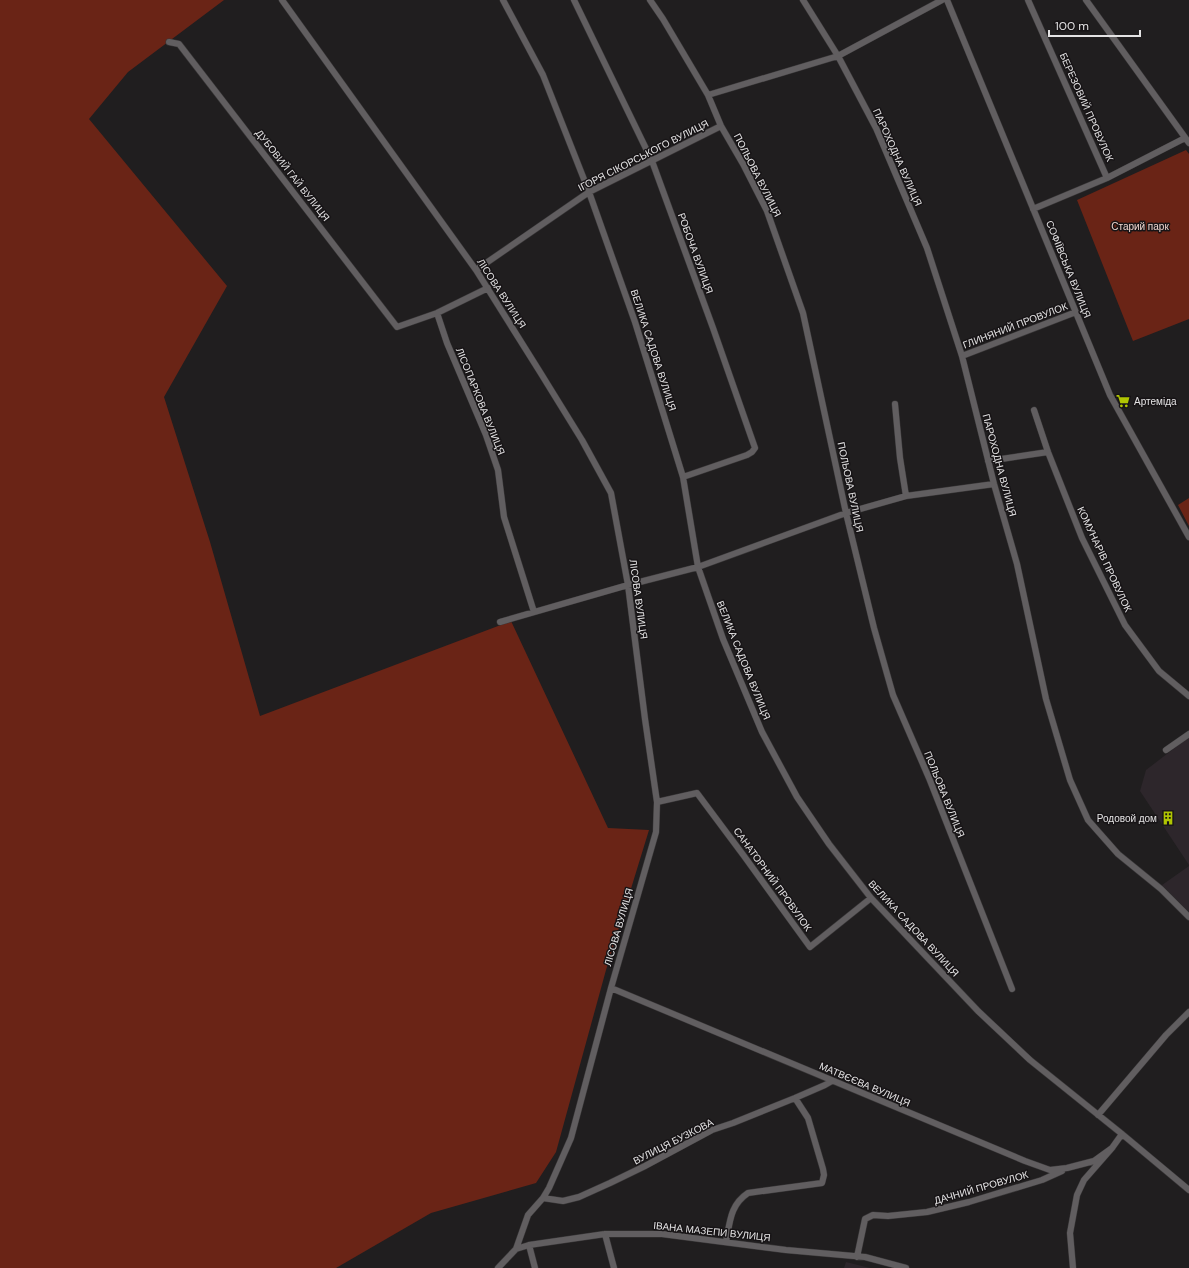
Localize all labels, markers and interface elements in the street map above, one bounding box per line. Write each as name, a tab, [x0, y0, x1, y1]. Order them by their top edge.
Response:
scale bar	[1049, 12, 1140, 38]
text: 100 m	[1055, 18, 1089, 34]
street label: БЕРЕЗОВИЙ ПРОВУЛОК	[1057, 51, 1116, 164]
street label: ПАРОХОДНА ВУЛИЦЯ	[870, 106, 925, 208]
street label: ІГОРЯ СІКОРСЬКОГО ВУЛИЦЯ	[576, 117, 711, 194]
street label: ДУБОВИЙ ГАЙ ВУЛИЦЯ	[253, 127, 333, 224]
street label: ПОЛЬОВА ВУЛИЦЯ	[731, 131, 784, 219]
street label: РОБОЧА ВУЛИЦЯ	[675, 211, 716, 295]
street label: СОФІЇВСЬКА ВУЛИЦЯ	[1043, 219, 1094, 320]
park label: Старий парк	[1111, 220, 1169, 233]
street label: ЛІСОВА ВУЛИЦЯ	[474, 256, 529, 331]
street label: ВЕЛИКА САДОВА ВУЛИЦЯ	[628, 288, 679, 413]
street label: ГЛИНЯНИЙ ПРОВУЛОК	[961, 299, 1070, 351]
street label: ЛІСОПАРКОВА ВУЛИЦЯ	[453, 346, 508, 457]
supermarket icon: Артеміда	[1115, 393, 1131, 409]
place label: Артеміда	[1134, 395, 1177, 408]
street label: ПАРОХОДНА ВУЛИЦЯ	[980, 412, 1019, 518]
street label: ПОЛЬОВА ВУЛИЦЯ	[835, 441, 866, 533]
street label: КОМУНАРІВ ПРОВУЛОК	[1074, 504, 1135, 614]
street label: ЛІСОВА ВУЛИЦЯ	[626, 558, 651, 640]
street label: ВЕЛИКА САДОВА ВУЛИЦЯ	[714, 599, 773, 722]
street label: ПОЛЬОВА ВУЛИЦЯ	[921, 749, 968, 839]
building icon: Родовой дом	[1160, 810, 1176, 826]
place label: Родовой дом	[1097, 812, 1157, 825]
street label: САНАТОРНИЙ ПРОВУЛОК	[731, 825, 815, 934]
street label: ВЕЛИКА САДОВА ВУЛИЦЯ	[866, 877, 962, 979]
street label: ЛІСОВА ВУЛИЦЯ	[601, 887, 636, 968]
street label: МАТВЄЄВА ВУЛИЦЯ	[817, 1059, 912, 1110]
street label: ВУЛИЦЯ БУЗКОВА	[631, 1115, 716, 1167]
street label: ДАЧНИЙ ПРОВУЛОК	[932, 1168, 1030, 1207]
street label: ІВАНА МАЗЕПИ ВУЛИЦЯ	[653, 1219, 771, 1244]

